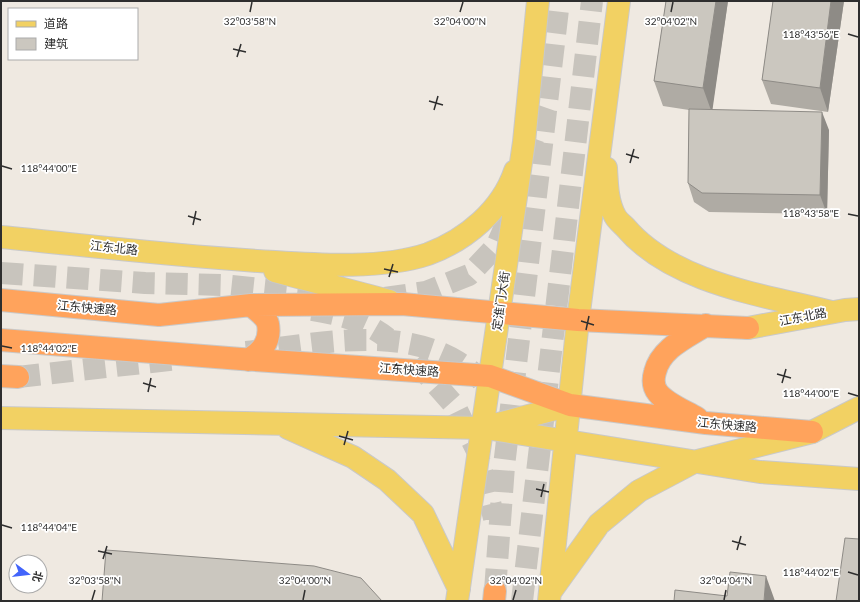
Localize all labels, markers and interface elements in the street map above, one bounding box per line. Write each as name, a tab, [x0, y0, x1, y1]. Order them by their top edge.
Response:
legend	[8, 8, 138, 60]
text: 32°03'58"N	[224, 15, 276, 27]
text: 32°04'00"N	[434, 15, 486, 27]
text: 32°04'02"N	[645, 15, 697, 27]
text: 道路	[44, 16, 68, 31]
text: 118°43'56"E	[783, 28, 839, 40]
text: 建筑	[44, 36, 68, 51]
text: 118°44'00"E	[21, 162, 77, 174]
text: 118°43'58"E	[783, 207, 839, 219]
street label: 江东北路	[89, 238, 139, 257]
street label: 定淮门大街	[489, 270, 512, 332]
street label: 江东快速路	[56, 297, 118, 318]
street label: 江东北路	[778, 305, 828, 328]
text: 118°44'02"E	[21, 342, 77, 354]
street label: 江东快速路	[379, 360, 439, 379]
text: 118°44'00"E	[783, 387, 839, 399]
street label: 江东快速路	[696, 414, 758, 435]
text: 118°44'04"E	[21, 521, 77, 533]
north arrow	[8, 554, 48, 594]
text: 118°44'02"E	[783, 566, 839, 578]
text: 北	[30, 570, 46, 584]
text: 32°03'58"N	[69, 574, 121, 586]
text: 32°04'00"N	[279, 574, 331, 586]
text: 32°04'02"N	[490, 574, 542, 586]
text: 32°04'04"N	[700, 574, 752, 586]

